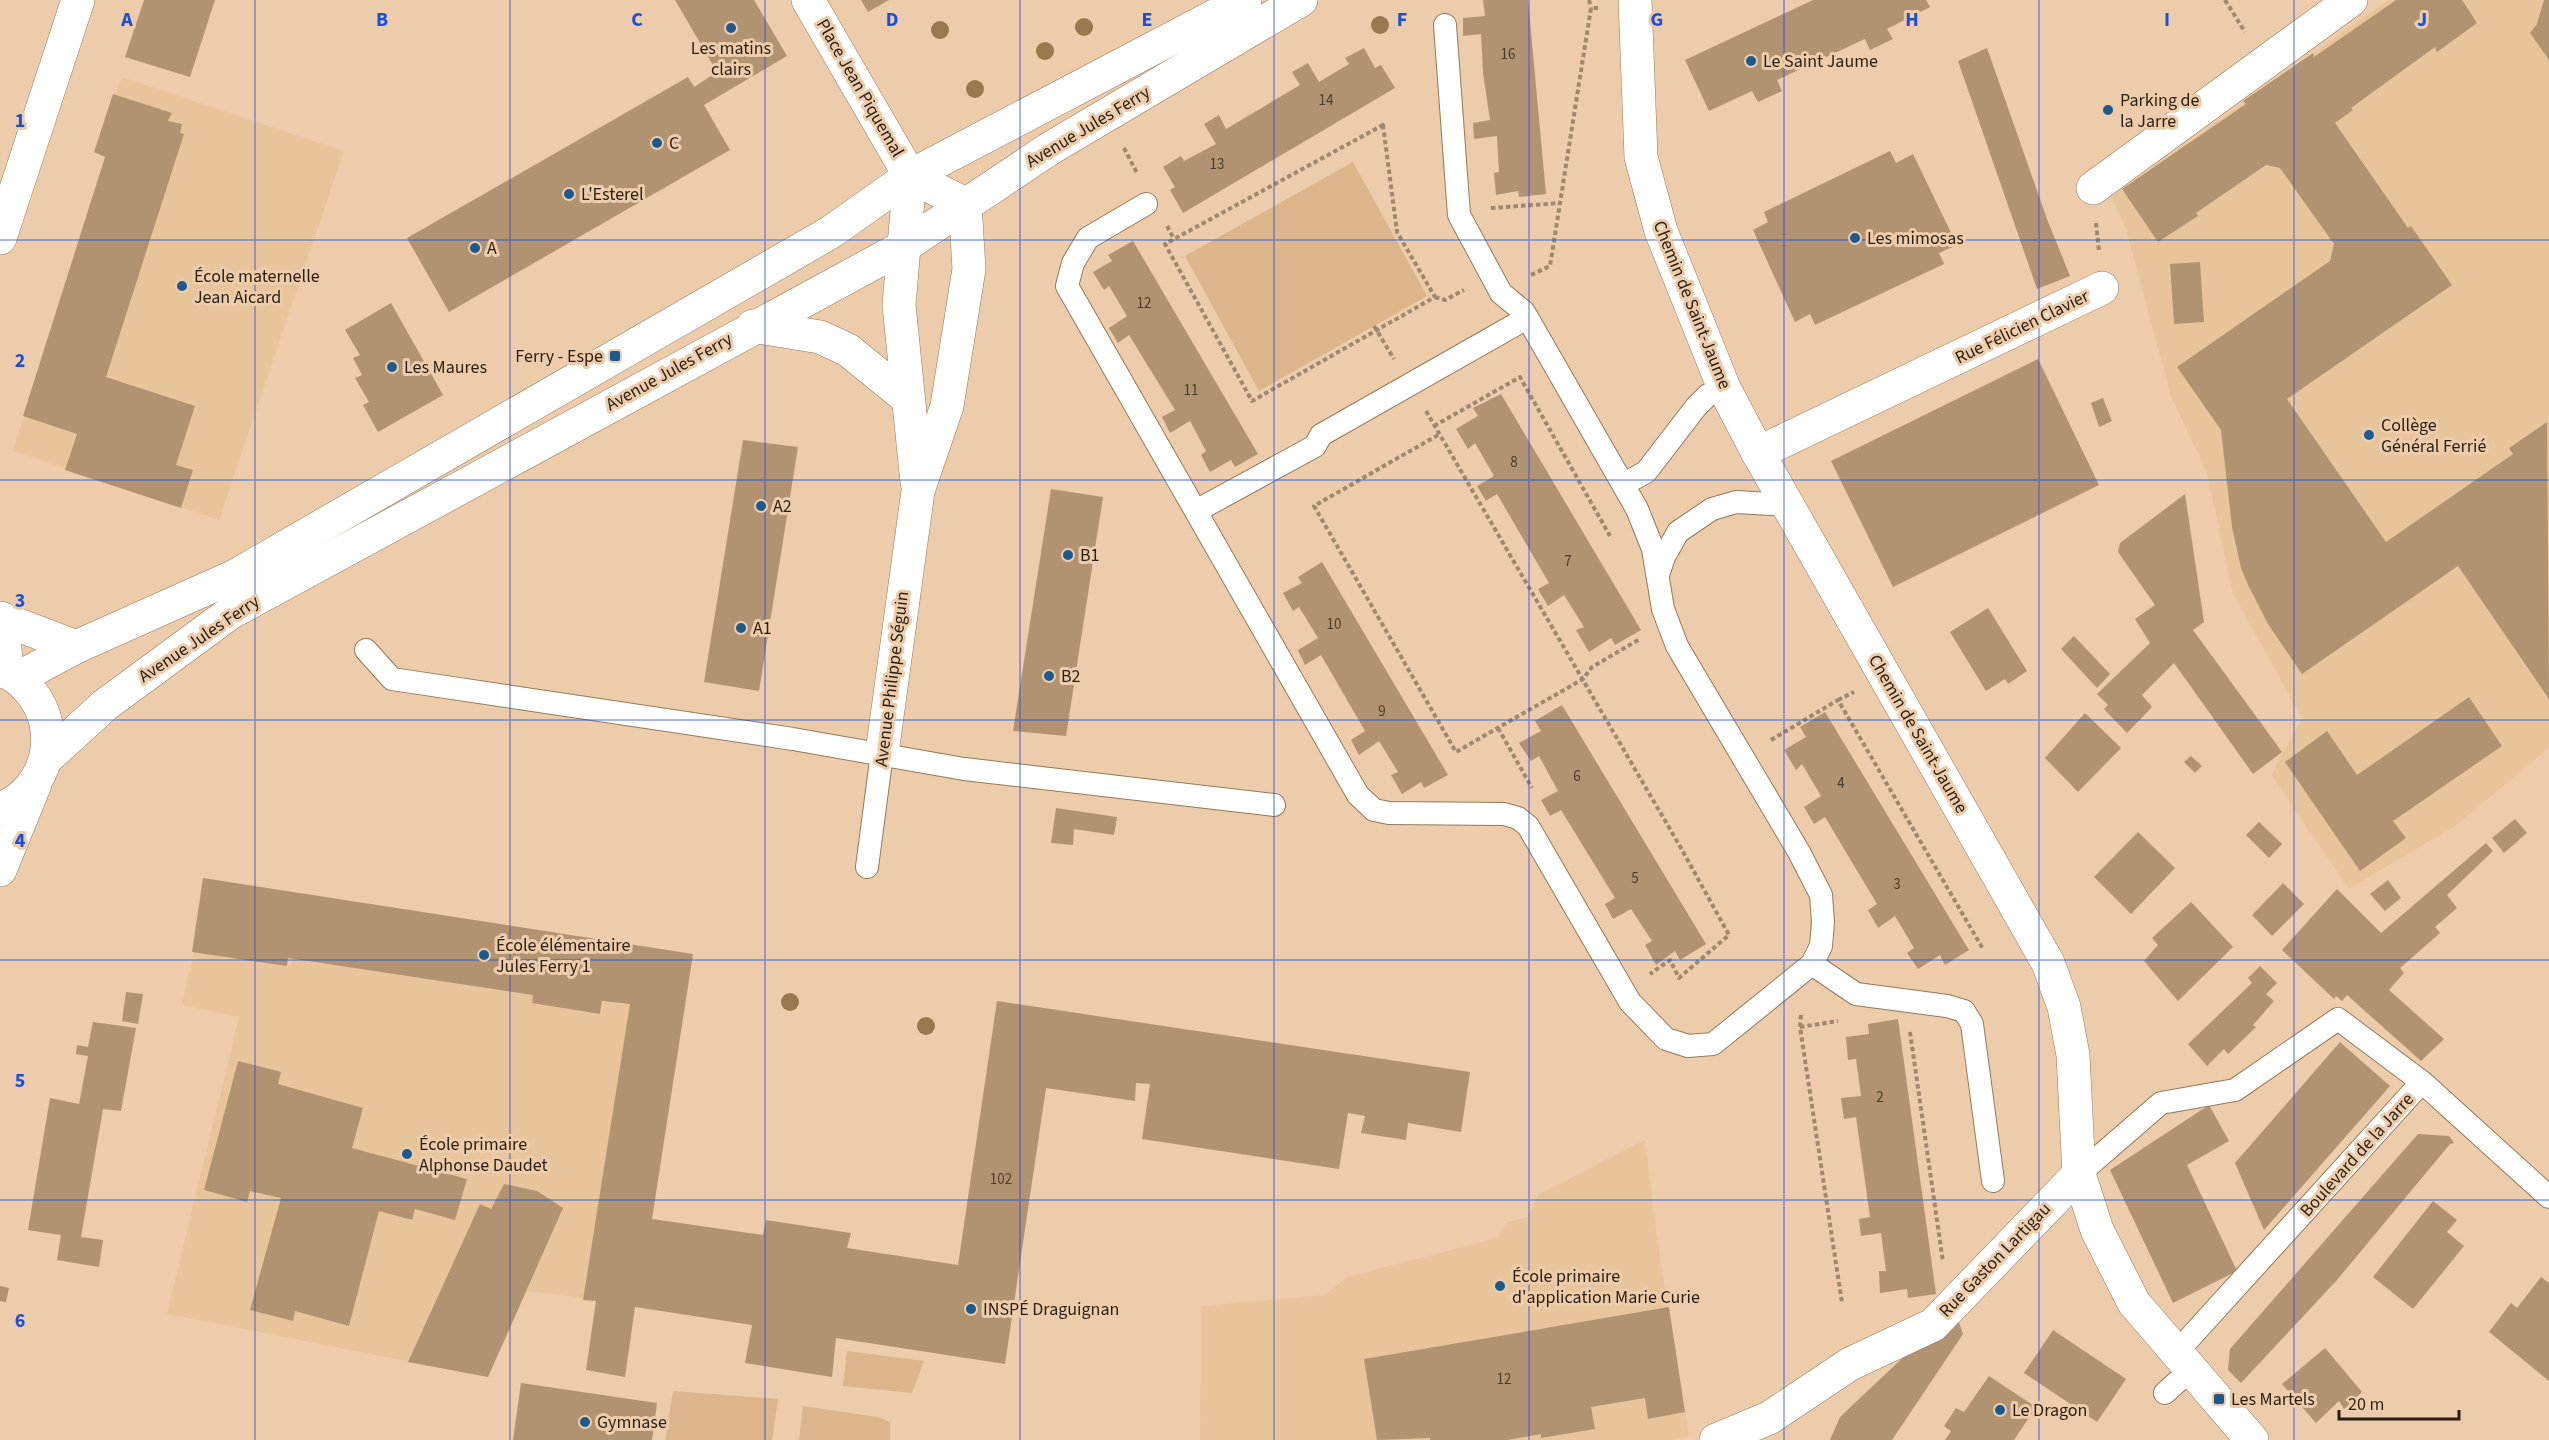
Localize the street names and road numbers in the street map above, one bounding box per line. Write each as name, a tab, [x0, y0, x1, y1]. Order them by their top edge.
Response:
street label: Place Jean Piquemal	[810, 14, 910, 162]
street label: Avenue Jules Ferry	[1021, 80, 1155, 174]
street label: Chemin de Saint-Jaume	[1647, 217, 1737, 393]
street label: Rue Félicien Clavier	[1951, 283, 2094, 370]
street label: Avenue Jules Ferry	[601, 327, 737, 417]
street label: Avenue Jules Ferry	[134, 589, 265, 689]
street label: Avenue Philippe Séguin	[869, 590, 915, 768]
street label: Chemin de Saint-Jaume	[1862, 650, 1974, 818]
street label: Boulevard de la Jarre	[2294, 1087, 2420, 1223]
street label: Rue Gaston Lartigau	[1933, 1197, 2057, 1323]

